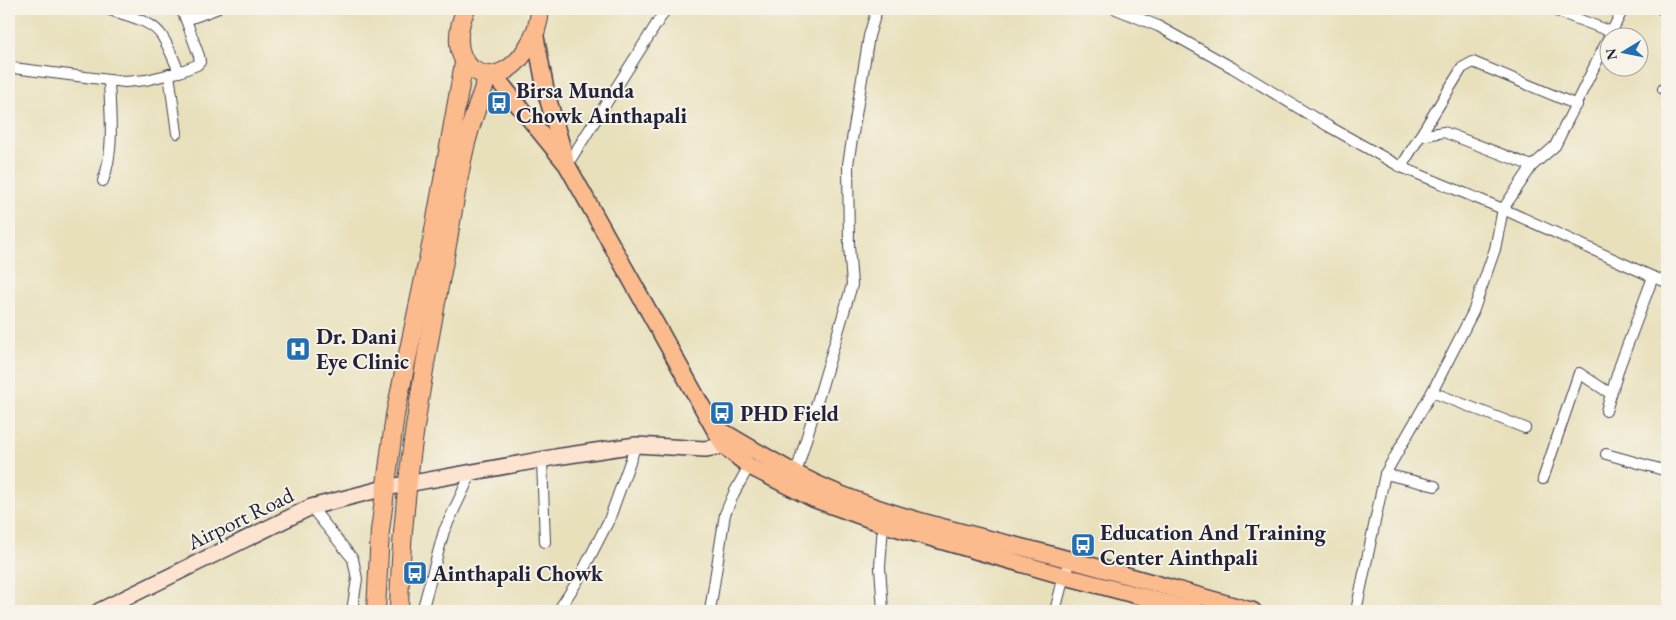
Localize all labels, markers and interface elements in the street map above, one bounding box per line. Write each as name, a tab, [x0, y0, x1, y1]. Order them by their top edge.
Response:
north arrow	[1598, 28, 1648, 78]
text: N	[1601, 46, 1621, 61]
place label: Birsa Munda Chowk Ainthapali	[516, 76, 688, 130]
bus stop icon: Birsa Munda Chowk Ainthapali	[486, 90, 512, 116]
place label: Dr. Dani Eye Clinic	[316, 322, 409, 376]
hospital icon: Dr. Dani Eye Clinic	[285, 336, 311, 362]
place label: PHD Field	[740, 399, 839, 428]
bus stop icon: PHD Field	[709, 400, 735, 426]
street label: Airport Road	[181, 480, 299, 557]
place label: Education And Training Center Ainthpali	[1100, 518, 1327, 572]
bus stop icon: Education And Training Center Ainthpali	[1070, 532, 1096, 558]
place label: Ainthapali Chowk	[431, 559, 604, 588]
bus stop icon: Ainthapali Chowk	[402, 560, 428, 586]

